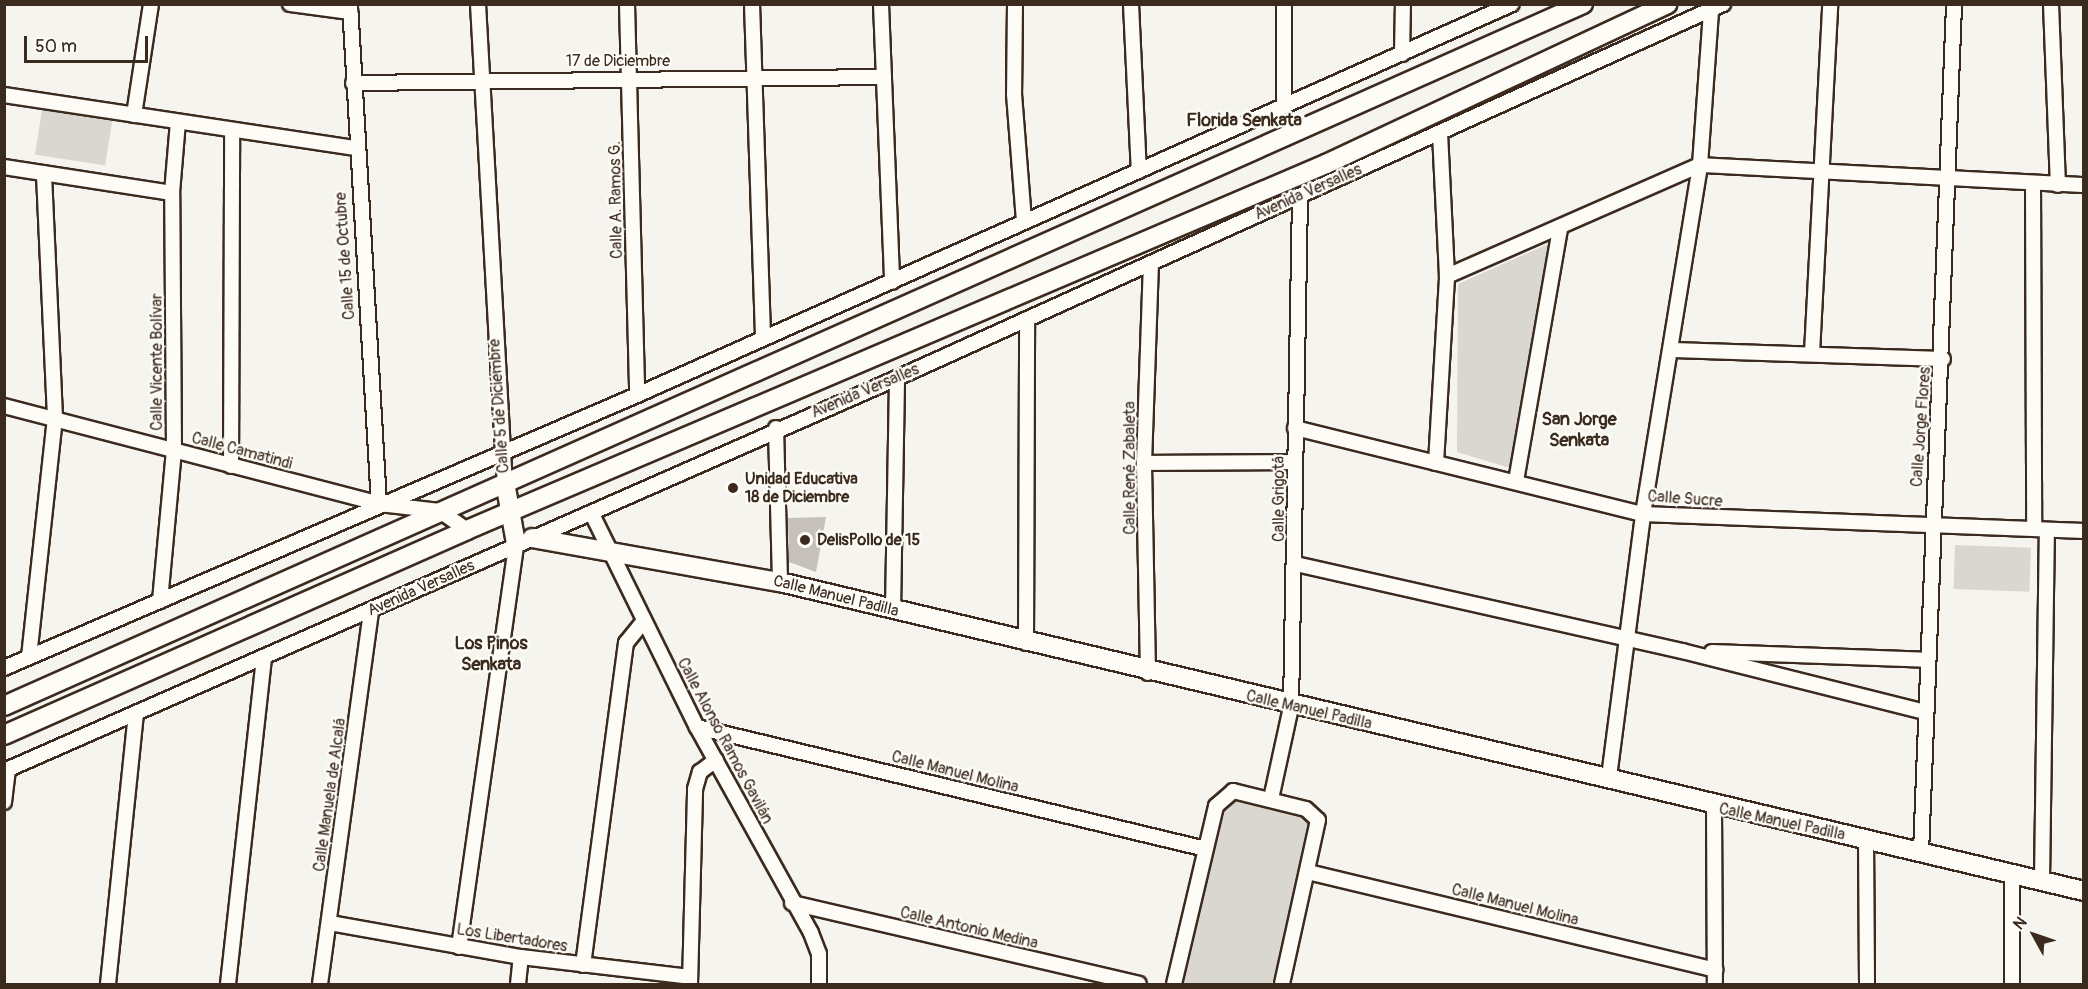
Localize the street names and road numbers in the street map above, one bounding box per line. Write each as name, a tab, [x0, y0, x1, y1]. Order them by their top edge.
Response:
street label: 17 de Diciembre	[566, 51, 670, 71]
street label: Calle A. Ramos G.	[605, 141, 627, 259]
street label: Avenida Versalles	[1251, 160, 1365, 224]
street label: Calle 15 de Octubre	[331, 192, 359, 320]
street label: Calle Vicente Bolívar	[147, 293, 167, 431]
street label: Calle 5 de Diciembre	[485, 338, 513, 474]
street label: Avenida Versalles	[808, 360, 922, 422]
street label: Calle Jorge Flores	[1907, 366, 1935, 488]
street label: Calle René Zabaleta	[1120, 401, 1140, 535]
street label: Calle Camatindi	[189, 428, 295, 474]
street label: Calle Grigotá	[1269, 456, 1289, 542]
street label: Calle Sucre	[1647, 487, 1723, 511]
street label: Avenida Versalles	[364, 556, 478, 620]
street label: Calle Manuel Padilla	[771, 571, 901, 621]
street label: Calle Alonso Ramos Gavilán	[673, 655, 777, 827]
street label: Calle Manuel Padilla	[1244, 686, 1374, 734]
street label: Calle Manuela de Alcalá	[310, 717, 350, 873]
street label: Calle Manuel Molina	[890, 747, 1020, 797]
street label: Calle Manuel Padilla	[1717, 799, 1847, 845]
street label: Calle Manuel Molina	[1450, 880, 1580, 930]
street label: Calle Antonio Medina	[898, 903, 1040, 953]
street label: Los Libertadores	[455, 920, 569, 956]

